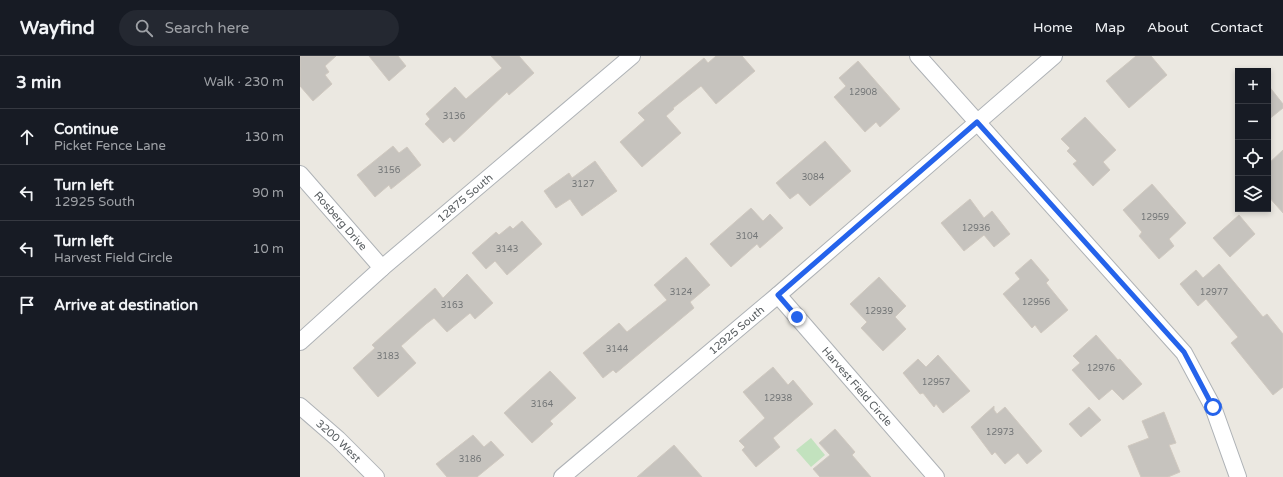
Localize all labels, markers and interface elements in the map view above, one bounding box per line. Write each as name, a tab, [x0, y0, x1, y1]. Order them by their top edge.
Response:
search box	[119, 10, 399, 46]
text: Wayfind	[20, 17, 95, 39]
icon: search	[133, 17, 155, 39]
text: Search here	[165, 19, 249, 37]
text: Home	[1033, 19, 1073, 36]
text: Map	[1095, 19, 1125, 36]
text: About	[1147, 19, 1189, 36]
text: Contact	[1211, 19, 1263, 36]
map controls	[1235, 68, 1271, 212]
button: +	[1235, 68, 1271, 104]
text: 3 min	[16, 72, 61, 93]
text: Walk · 230 m	[204, 74, 284, 90]
house number: 12908	[849, 87, 877, 98]
button: −	[1235, 104, 1271, 140]
house number: 3136	[443, 111, 466, 122]
text: Continue	[54, 120, 118, 138]
icon: ahead	[16, 126, 38, 148]
text: 130 m	[244, 129, 284, 145]
text: Picket Fence Lane	[54, 138, 166, 154]
button: locate	[1235, 140, 1271, 176]
house number: 3156	[378, 165, 401, 176]
street label: 12875 South	[435, 171, 495, 225]
house number: 3084	[802, 172, 825, 183]
text: Turn left	[54, 176, 114, 194]
button: layers	[1235, 176, 1271, 212]
house number: 3127	[572, 179, 595, 190]
icon: left	[16, 182, 38, 204]
text: 90 m	[252, 185, 284, 201]
street label: Rosberg Drive	[311, 189, 370, 253]
text: 12925 South	[54, 194, 135, 210]
house number: 12959	[1141, 212, 1169, 223]
house number: 12936	[962, 223, 990, 234]
house number: 3104	[736, 231, 759, 242]
text: Turn left	[54, 232, 114, 250]
icon: left	[16, 238, 38, 260]
text: 10 m	[252, 241, 284, 257]
house number: 3143	[496, 244, 518, 255]
text: Harvest Field Circle	[54, 250, 173, 266]
house number: 3124	[670, 287, 693, 298]
house number: 12977	[1200, 287, 1228, 298]
icon: arrive	[16, 294, 38, 316]
text: Arrive at destination	[54, 296, 198, 314]
house number: 12956	[1022, 297, 1050, 308]
house number: 3163	[441, 300, 463, 311]
street label: 12925 South	[706, 303, 767, 358]
house number: 12939	[865, 306, 893, 317]
route end	[788, 308, 806, 326]
house number: 3144	[606, 344, 629, 355]
street label: Harvest Field Circle	[819, 344, 895, 429]
house number: 3183	[377, 351, 399, 362]
house number: 12976	[1087, 363, 1115, 374]
house number: 12957	[922, 377, 950, 388]
house number: 12938	[764, 393, 792, 404]
route start	[1204, 398, 1222, 416]
house number: 3164	[531, 399, 554, 410]
street label: 3200 West	[313, 417, 364, 465]
house number: 12973	[986, 427, 1014, 438]
house number: 3186	[459, 454, 482, 465]

